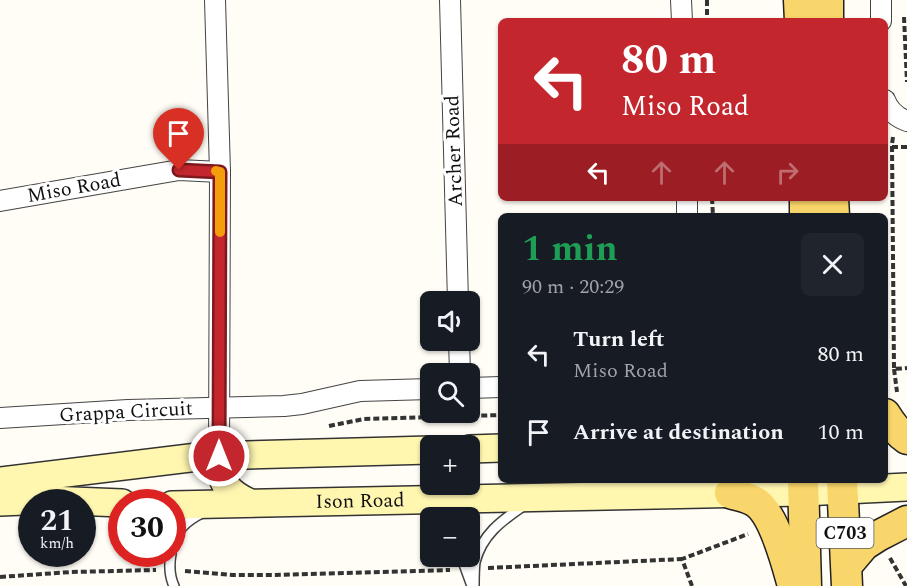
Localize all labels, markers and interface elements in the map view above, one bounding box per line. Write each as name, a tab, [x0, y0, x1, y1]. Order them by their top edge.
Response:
text: 80 m	[621, 29, 716, 92]
icon: left	[522, 42, 600, 120]
text: Miso Road	[621, 86, 749, 128]
street label: Archer Road	[437, 95, 471, 207]
pin	[153, 108, 204, 170]
icon: arrive	[162, 117, 195, 150]
icon: left	[582, 156, 615, 189]
icon: ahead	[645, 156, 678, 189]
icon: ahead	[708, 156, 741, 189]
icon: right	[771, 156, 804, 189]
street label: Miso Road	[25, 165, 123, 211]
text: 1 min	[522, 222, 618, 277]
button: close	[801, 233, 864, 296]
text: 90 m · 20:29	[522, 272, 624, 302]
map controls	[420, 291, 480, 567]
button: sound	[420, 291, 480, 351]
text: Turn left	[573, 323, 665, 356]
icon: left	[522, 338, 555, 371]
text: 80 m	[818, 338, 864, 371]
text: Miso Road	[573, 356, 668, 386]
button: search	[420, 363, 480, 423]
street label: Grappa Circuit	[58, 394, 194, 430]
icon: arrive	[522, 416, 555, 449]
text: Arrive at destination	[573, 416, 784, 449]
text: 10 m	[818, 416, 864, 449]
position arrow	[187, 424, 251, 488]
button: +	[420, 435, 480, 495]
street label: Ison Road	[315, 485, 405, 517]
speed limit sign: 30	[108, 489, 186, 567]
text: 21	[40, 498, 74, 544]
button: −	[420, 507, 480, 567]
road number: C703	[816, 518, 874, 548]
text: km/h	[40, 532, 74, 555]

